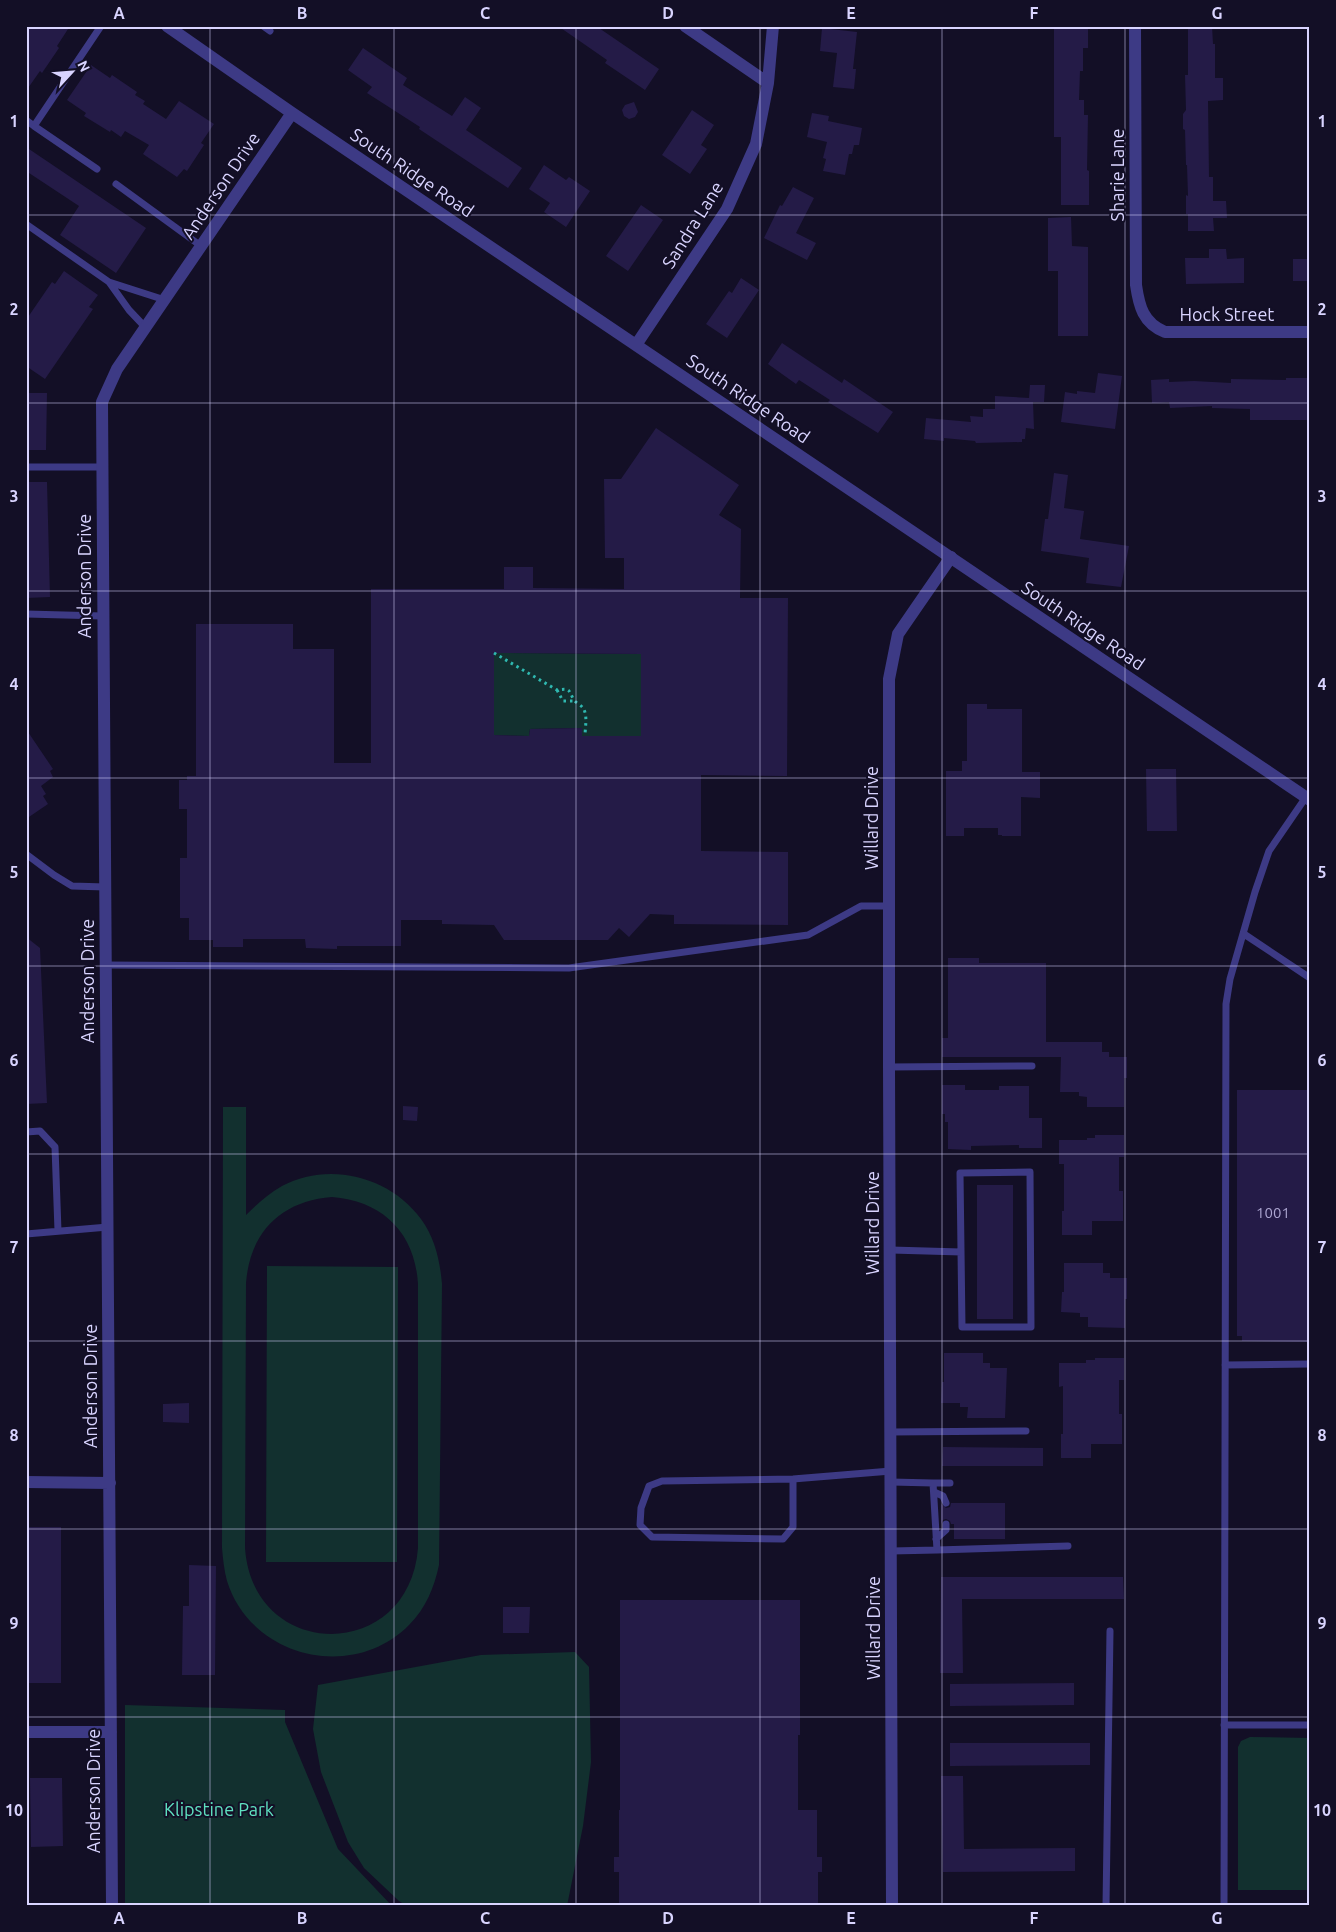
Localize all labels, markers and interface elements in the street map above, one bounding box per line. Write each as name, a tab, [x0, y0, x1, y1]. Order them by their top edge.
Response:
text: A	[113, 4, 125, 22]
text: B	[297, 4, 307, 22]
text: C	[480, 4, 490, 22]
text: D	[662, 4, 674, 22]
text: E	[846, 4, 856, 22]
text: F	[1030, 4, 1039, 22]
text: G	[1211, 4, 1223, 22]
north arrow	[48, 48, 98, 98]
text: N	[74, 58, 93, 75]
text: 1	[9, 112, 19, 130]
text: 1	[1317, 112, 1327, 130]
street label: South Ridge Road	[347, 124, 478, 221]
street label: Anderson Drive	[177, 128, 263, 243]
street label: Sharie Lane	[1107, 129, 1127, 221]
street label: Sandra Lane	[658, 177, 727, 271]
text: 2	[9, 300, 19, 318]
text: 2	[1317, 300, 1327, 318]
street label: Hock Street	[1180, 304, 1274, 324]
street label: South Ridge Road	[683, 350, 814, 447]
text: 3	[9, 487, 19, 505]
text: 3	[1317, 487, 1327, 505]
street label: Anderson Drive	[74, 514, 94, 638]
street label: South Ridge Road	[1018, 577, 1149, 674]
text: 4	[9, 675, 19, 693]
text: 4	[1317, 675, 1327, 693]
street label: Willard Drive	[861, 766, 881, 870]
text: 5	[9, 863, 19, 881]
text: 5	[1317, 863, 1327, 881]
street label: Anderson Drive	[77, 919, 97, 1043]
text: 6	[9, 1051, 19, 1069]
text: 6	[1317, 1051, 1327, 1069]
street label: Willard Drive	[862, 1171, 882, 1275]
house number: 1001	[1256, 1204, 1290, 1221]
text: 7	[9, 1238, 19, 1256]
text: 7	[1317, 1238, 1327, 1256]
street label: Anderson Drive	[80, 1324, 100, 1448]
text: 8	[9, 1426, 19, 1444]
text: 8	[1317, 1426, 1327, 1444]
street label: Willard Drive	[863, 1576, 883, 1680]
text: 9	[9, 1614, 19, 1632]
text: 9	[1317, 1614, 1327, 1632]
street label: Anderson Drive	[83, 1729, 103, 1853]
park label: Klipstine Park	[164, 1799, 274, 1819]
text: 10	[5, 1801, 23, 1819]
text: 10	[1313, 1801, 1331, 1819]
text: A	[113, 1909, 125, 1927]
text: B	[297, 1909, 307, 1927]
text: C	[480, 1909, 490, 1927]
text: D	[662, 1909, 674, 1927]
text: E	[846, 1909, 856, 1927]
text: F	[1030, 1909, 1039, 1927]
text: G	[1211, 1909, 1223, 1927]

